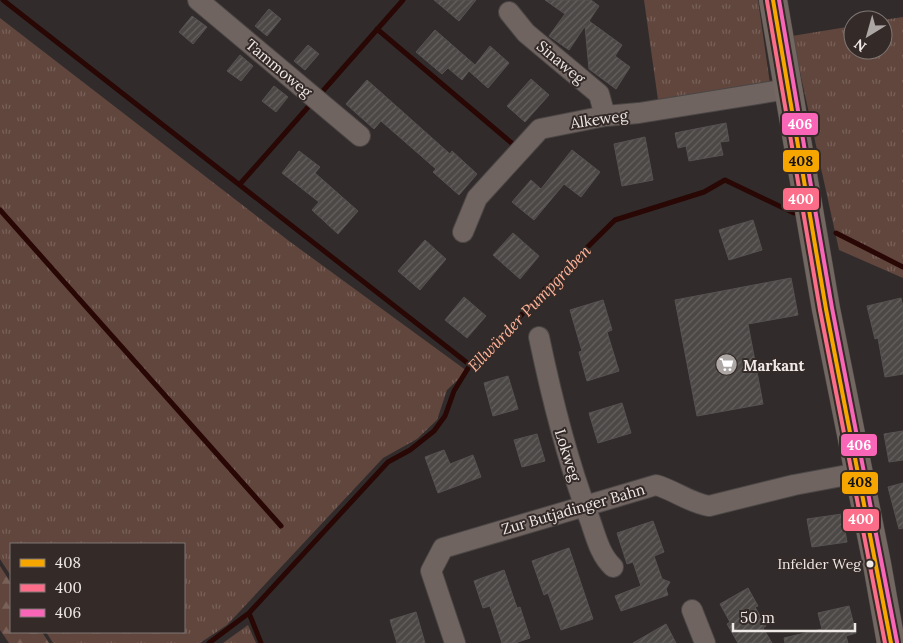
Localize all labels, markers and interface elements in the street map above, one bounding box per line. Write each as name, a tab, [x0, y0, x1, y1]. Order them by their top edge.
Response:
north arrow	[843, 10, 893, 60]
street label: Tammoweg	[242, 35, 317, 102]
text: N	[850, 35, 870, 56]
street label: Sinaweg	[533, 36, 590, 88]
street label: Alkeweg	[568, 105, 630, 133]
line badge: 406	[781, 112, 819, 136]
text: 406	[788, 115, 812, 133]
line badge: 408	[782, 149, 820, 173]
text: 408	[789, 152, 813, 170]
line badge: 400	[782, 187, 820, 211]
text: 400	[788, 190, 814, 208]
water label: Ellwürder Pumpgraben	[463, 240, 595, 375]
supermarket icon: Markant	[715, 353, 739, 377]
place label: Markant	[743, 356, 806, 375]
street label: Lokweg	[551, 426, 586, 484]
line badge: 406	[840, 433, 878, 457]
text: 406	[847, 436, 871, 454]
line badge: 408	[841, 471, 879, 495]
text: 408	[848, 473, 872, 491]
street label: Zur Butjadinger Bahn	[499, 479, 647, 539]
line badge: 400	[842, 508, 880, 532]
text: 400	[848, 510, 874, 528]
legend	[10, 543, 185, 633]
text: 408	[55, 553, 81, 572]
place label: Infelder Weg	[777, 555, 861, 573]
marker: Infelder Weg	[865, 559, 875, 569]
text: 400	[55, 578, 82, 597]
scale bar	[733, 600, 856, 632]
text: 406	[55, 603, 81, 622]
text: 50 m	[740, 608, 775, 627]

